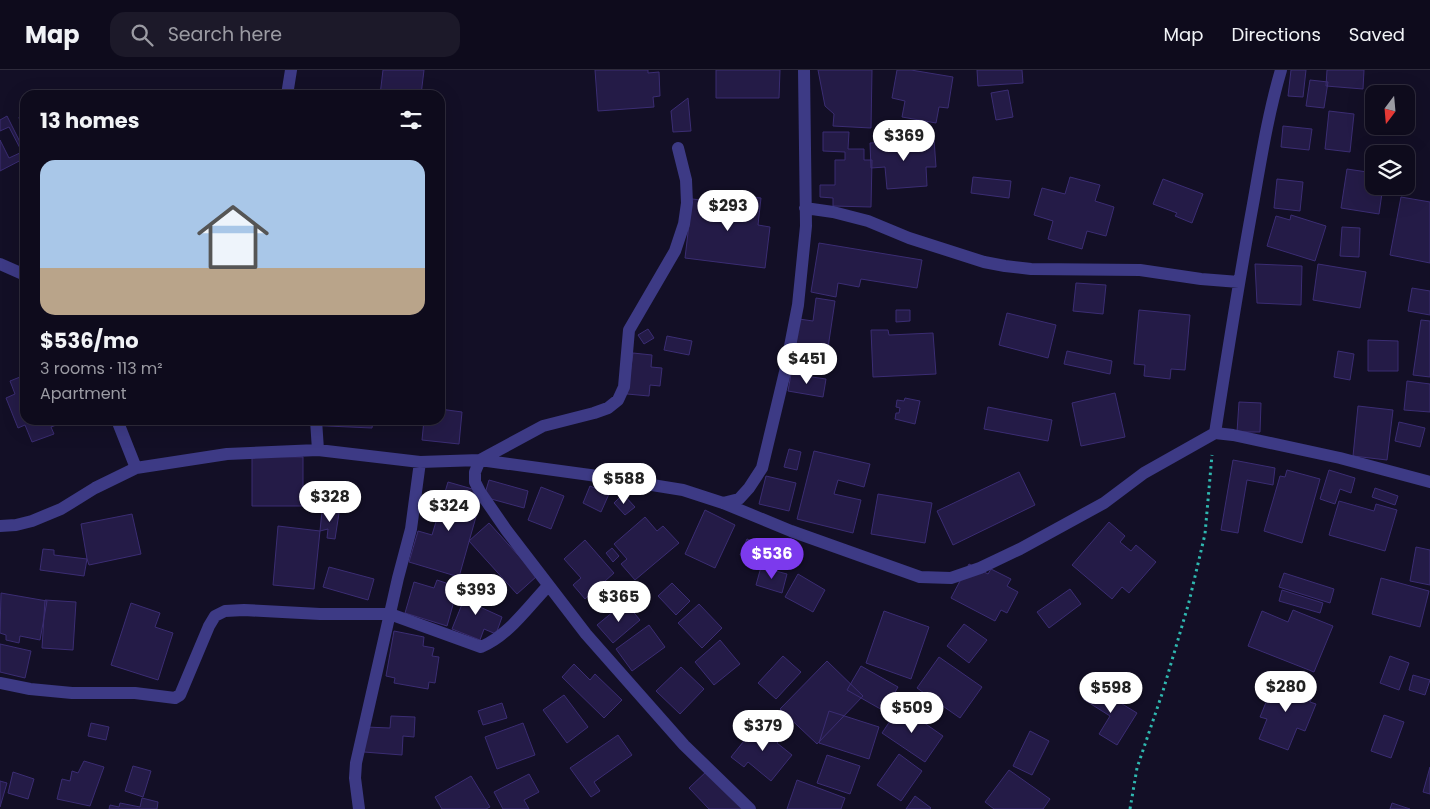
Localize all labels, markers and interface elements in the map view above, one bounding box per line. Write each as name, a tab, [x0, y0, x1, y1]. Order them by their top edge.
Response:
search box	[110, 12, 460, 57]
text: Map	[25, 18, 80, 51]
icon: search	[128, 21, 156, 49]
text: Search here	[168, 21, 282, 48]
text: Map	[1164, 22, 1203, 47]
text: Directions	[1231, 22, 1321, 47]
text: Saved	[1349, 22, 1405, 47]
north arrow	[1365, 85, 1415, 135]
map controls	[1365, 85, 1415, 195]
text: 13 homes	[40, 106, 139, 135]
icon: filters	[397, 106, 425, 134]
pin: $369	[874, 119, 934, 162]
text: $369	[884, 124, 924, 147]
button: layers	[1365, 145, 1415, 195]
pin: $293	[698, 190, 758, 232]
icon: home	[188, 192, 278, 282]
text: $293	[708, 194, 748, 217]
text: $536/mo	[40, 326, 139, 355]
pin: $451	[777, 342, 837, 385]
text: $451	[788, 347, 826, 370]
text: 3 rooms · 113 m²	[40, 357, 163, 380]
text: Apartment	[40, 382, 127, 405]
pin: $588	[594, 462, 654, 505]
text: $588	[603, 467, 645, 490]
pin: $328	[300, 480, 360, 523]
text: $328	[310, 485, 350, 508]
pin: $324	[419, 490, 479, 532]
text: $324	[429, 494, 469, 517]
pin: $536	[742, 538, 802, 580]
text: $536	[752, 542, 792, 565]
pin: $393	[446, 574, 506, 616]
text: $393	[456, 578, 496, 601]
pin: $365	[589, 580, 649, 623]
text: $365	[599, 585, 639, 608]
pin: $280	[1256, 670, 1316, 713]
pin: $598	[1081, 672, 1141, 714]
text: $280	[1266, 675, 1306, 698]
text: $598	[1090, 676, 1132, 699]
pin: $509	[882, 692, 942, 734]
text: $509	[891, 696, 933, 719]
pin: $379	[733, 710, 793, 752]
text: $379	[744, 714, 782, 737]

